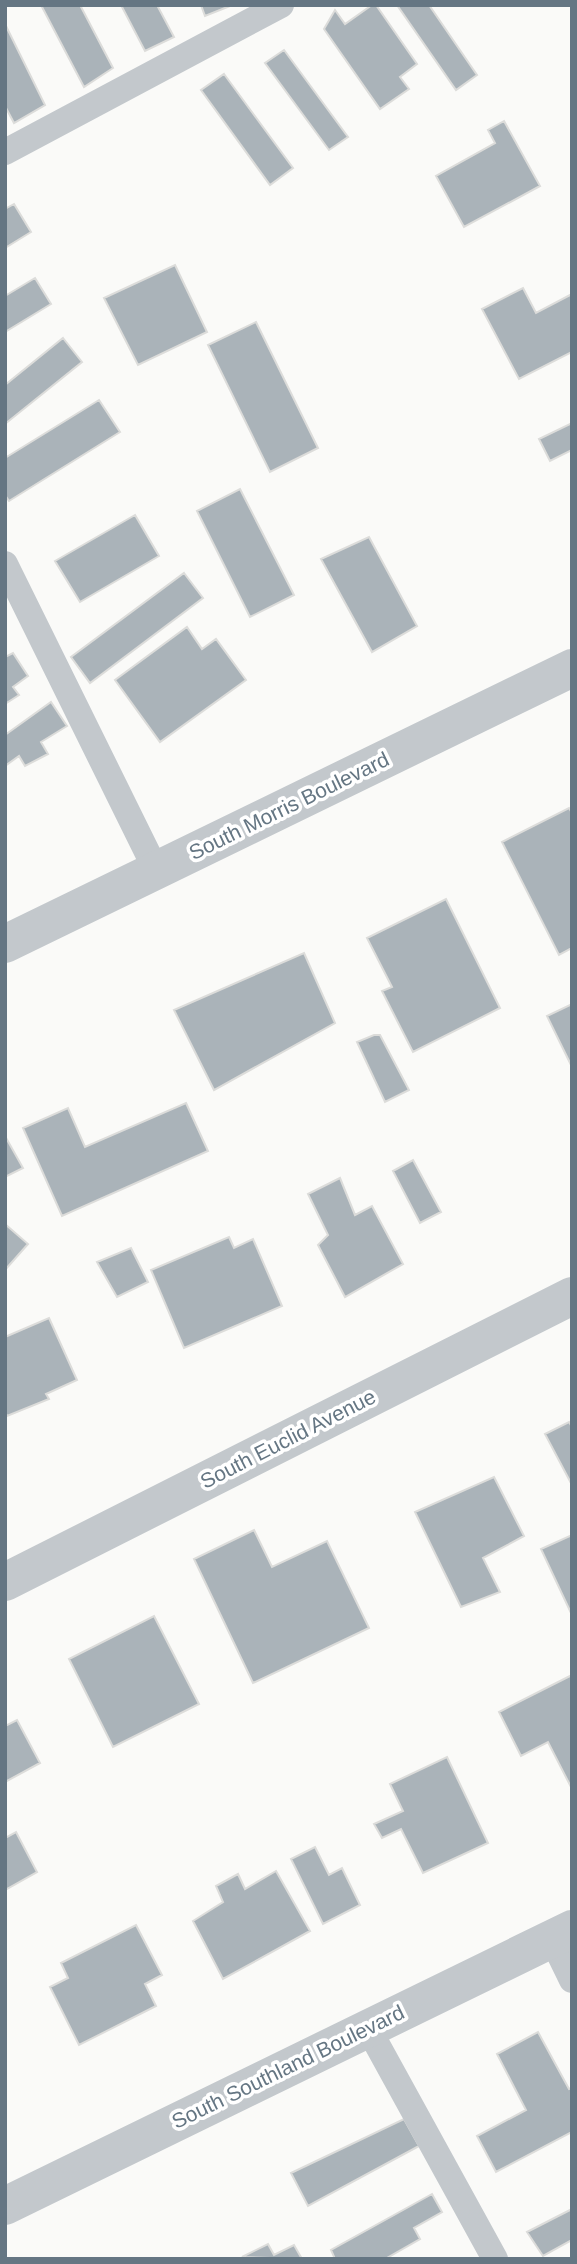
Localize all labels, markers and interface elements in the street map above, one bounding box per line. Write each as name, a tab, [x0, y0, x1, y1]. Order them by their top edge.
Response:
street label: South Morris Boulevard	[185, 747, 392, 864]
street label: South Euclid Avenue	[196, 1384, 379, 1493]
street label: South Southland Boulevard	[168, 2000, 408, 2133]

